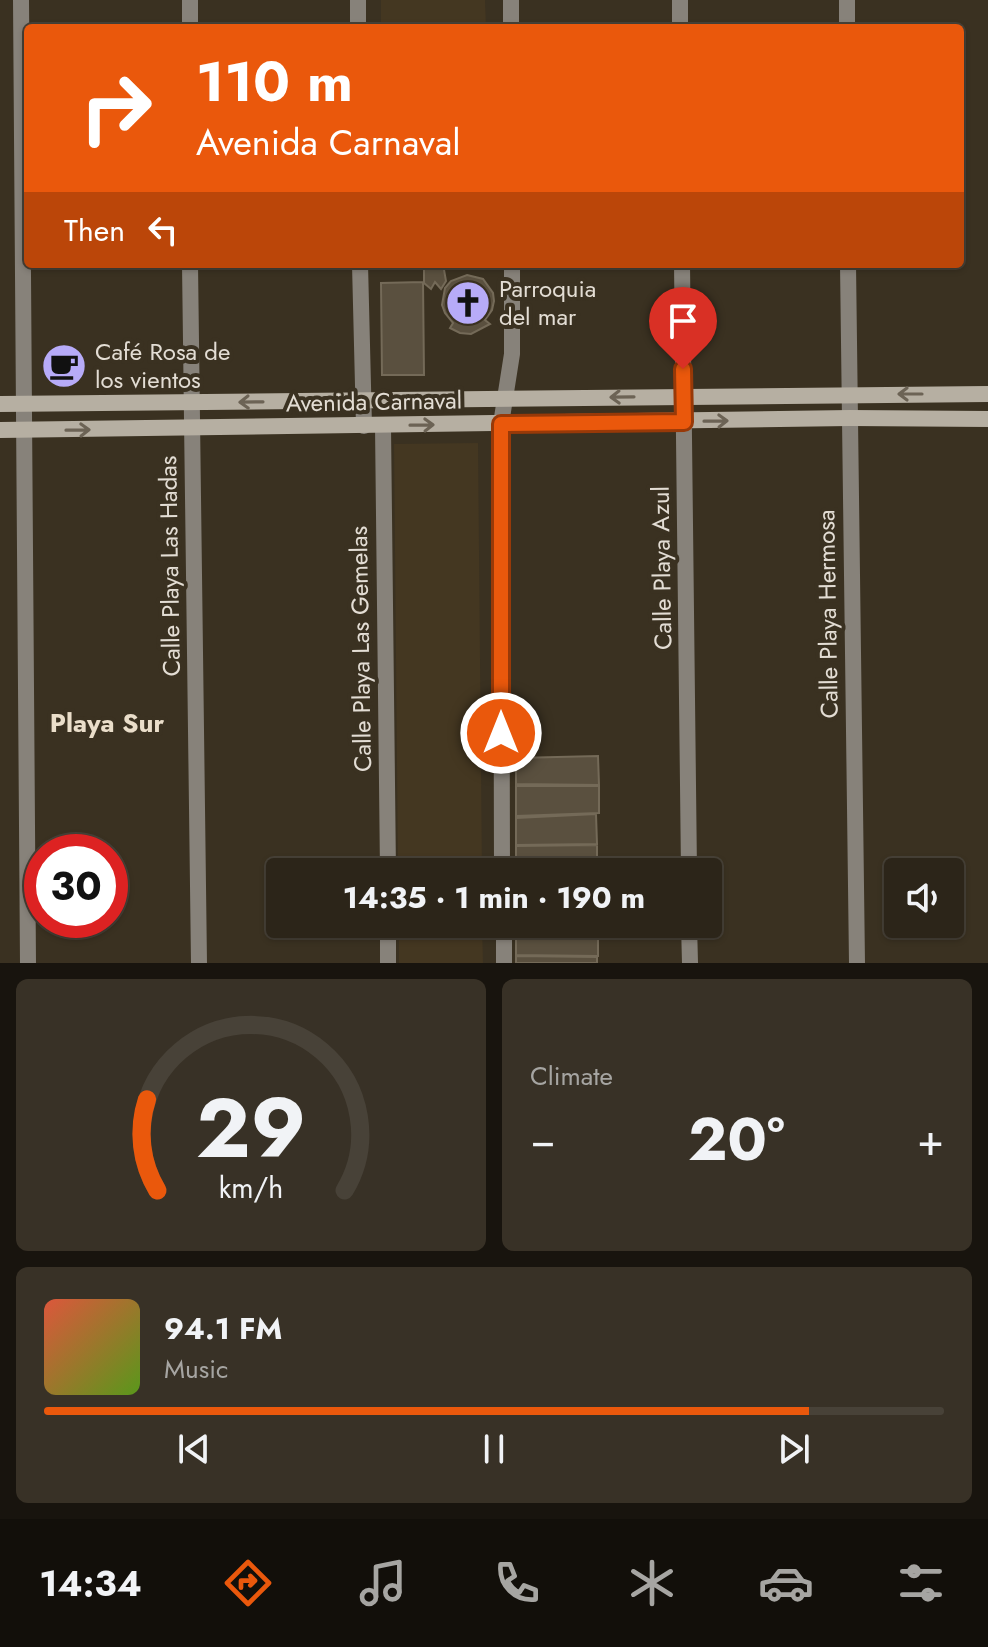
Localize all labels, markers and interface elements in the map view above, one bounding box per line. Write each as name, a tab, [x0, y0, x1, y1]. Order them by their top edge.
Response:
text: 110 m	[196, 41, 353, 122]
icon: right	[64, 56, 168, 160]
text: Avenida Carnaval	[196, 116, 461, 168]
icon: left	[141, 208, 185, 252]
text: Then	[64, 209, 125, 252]
place label: Parroquia del mar	[499, 271, 596, 334]
church icon: Parroquia del mar	[444, 279, 492, 327]
pin	[649, 287, 717, 369]
icon: arrive	[661, 299, 705, 343]
place label: Café Rosa de los vientos	[95, 334, 230, 397]
cafe icon: Café Rosa de los vientos	[40, 342, 88, 390]
street label: Avenida Carnaval	[286, 382, 462, 421]
one-way arrow	[897, 386, 924, 402]
one-way arrow	[609, 389, 636, 405]
one-way arrow	[238, 394, 265, 410]
one-way arrow	[702, 414, 729, 429]
one-way arrow	[408, 417, 435, 433]
one-way arrow	[64, 422, 91, 438]
street label: Calle Playa Las Hadas	[150, 455, 189, 677]
street label: Calle Playa Azul	[643, 486, 680, 650]
street label: Calle Playa Hermosa	[808, 509, 847, 719]
street label: Calle Playa Las Gemelas	[341, 526, 380, 772]
position arrow	[459, 691, 543, 775]
district label: Playa Sur	[50, 704, 164, 742]
speed limit sign: 30	[24, 834, 128, 938]
map controls	[884, 858, 964, 938]
button: sound	[884, 858, 964, 938]
text: 14:35 · 1 min · 190 m	[343, 876, 645, 919]
text: Climate	[530, 1057, 613, 1095]
text: 29	[196, 1068, 306, 1188]
text: 20°	[688, 1096, 785, 1183]
text: −	[530, 1108, 556, 1172]
text: +	[917, 1108, 944, 1172]
text: km/h	[219, 1167, 283, 1209]
text: 94.1 FM	[164, 1307, 282, 1350]
text: Music	[164, 1350, 228, 1388]
icon: previous	[172, 1427, 216, 1471]
icon: pause	[472, 1427, 516, 1471]
icon: next	[772, 1427, 816, 1471]
icon: directions	[220, 1555, 276, 1611]
icon: music	[355, 1555, 411, 1611]
icon: phone	[489, 1555, 545, 1611]
icon: climate	[624, 1555, 680, 1611]
icon: car	[758, 1555, 814, 1611]
icon: filters	[893, 1555, 949, 1611]
text: 14:34	[39, 1557, 142, 1609]

